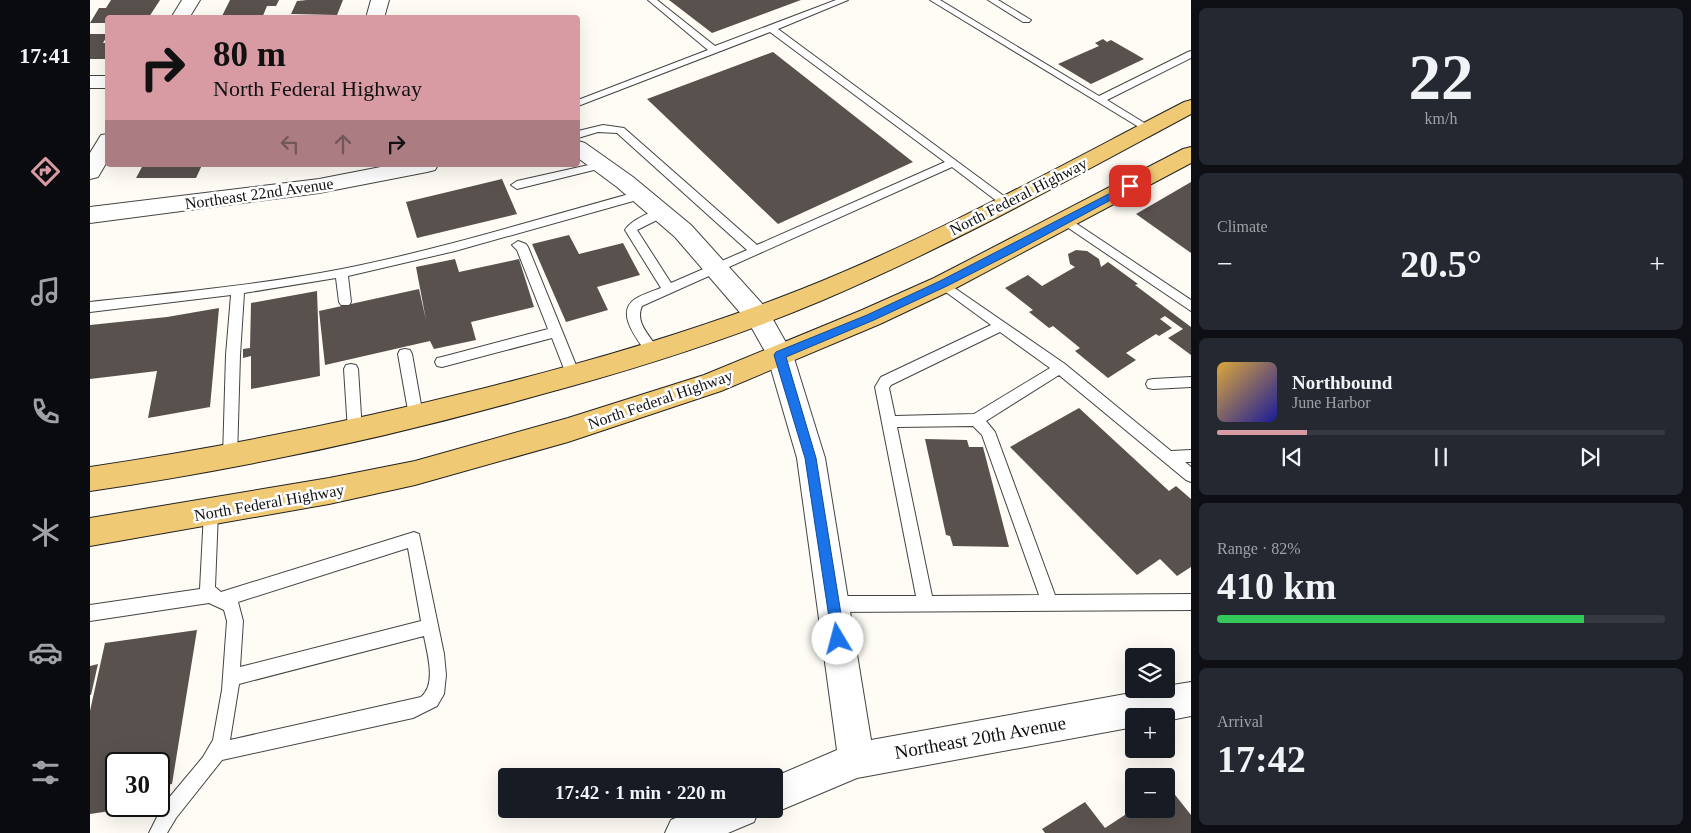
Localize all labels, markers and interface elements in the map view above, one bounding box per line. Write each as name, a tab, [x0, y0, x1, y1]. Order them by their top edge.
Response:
icon: right	[130, 35, 195, 100]
text: 80 m	[213, 35, 286, 74]
text: 22	[1409, 41, 1474, 113]
text: 17:41	[19, 43, 71, 68]
text: North Federal Highway	[213, 76, 422, 101]
text: km/h	[1425, 110, 1457, 127]
icon: left	[276, 130, 304, 158]
icon: ahead	[329, 130, 357, 158]
icon: right	[382, 130, 410, 158]
icon: directions	[28, 154, 63, 189]
street label: North Federal Highway	[947, 154, 1090, 239]
pin	[1109, 165, 1151, 207]
icon: arrive	[1116, 172, 1144, 200]
street label: Northeast 22nd Avenue	[184, 175, 334, 212]
text: Climate	[1217, 218, 1268, 235]
text: 20.5°	[1400, 243, 1482, 285]
text: −	[1217, 248, 1233, 279]
text: +	[1649, 248, 1665, 279]
icon: music	[28, 274, 63, 309]
street label: North Federal Highway	[586, 367, 735, 433]
text: Northbound	[1292, 372, 1392, 393]
icon: phone	[28, 394, 63, 429]
text: June Harbor	[1292, 394, 1371, 411]
icon: previous	[1278, 443, 1306, 471]
icon: pause	[1427, 443, 1455, 471]
icon: next	[1576, 443, 1604, 471]
street label: North Federal Highway	[193, 481, 346, 525]
icon: climate	[28, 515, 63, 550]
text: Range · 82%	[1217, 540, 1301, 557]
text: 410 km	[1217, 565, 1336, 607]
position arrow	[811, 612, 863, 664]
icon: car	[28, 635, 63, 670]
map controls	[1125, 648, 1175, 818]
button: layers	[1125, 648, 1175, 698]
button: +	[1125, 708, 1175, 758]
street label: Northeast 20th Avenue	[893, 712, 1067, 763]
text: Arrival	[1217, 713, 1263, 730]
text: 17:42	[1217, 738, 1306, 780]
speed limit sign: 30	[105, 752, 170, 817]
icon: filters	[28, 755, 63, 790]
button: −	[1125, 768, 1175, 818]
text: 17:42 · 1 min · 220 m	[555, 782, 726, 803]

